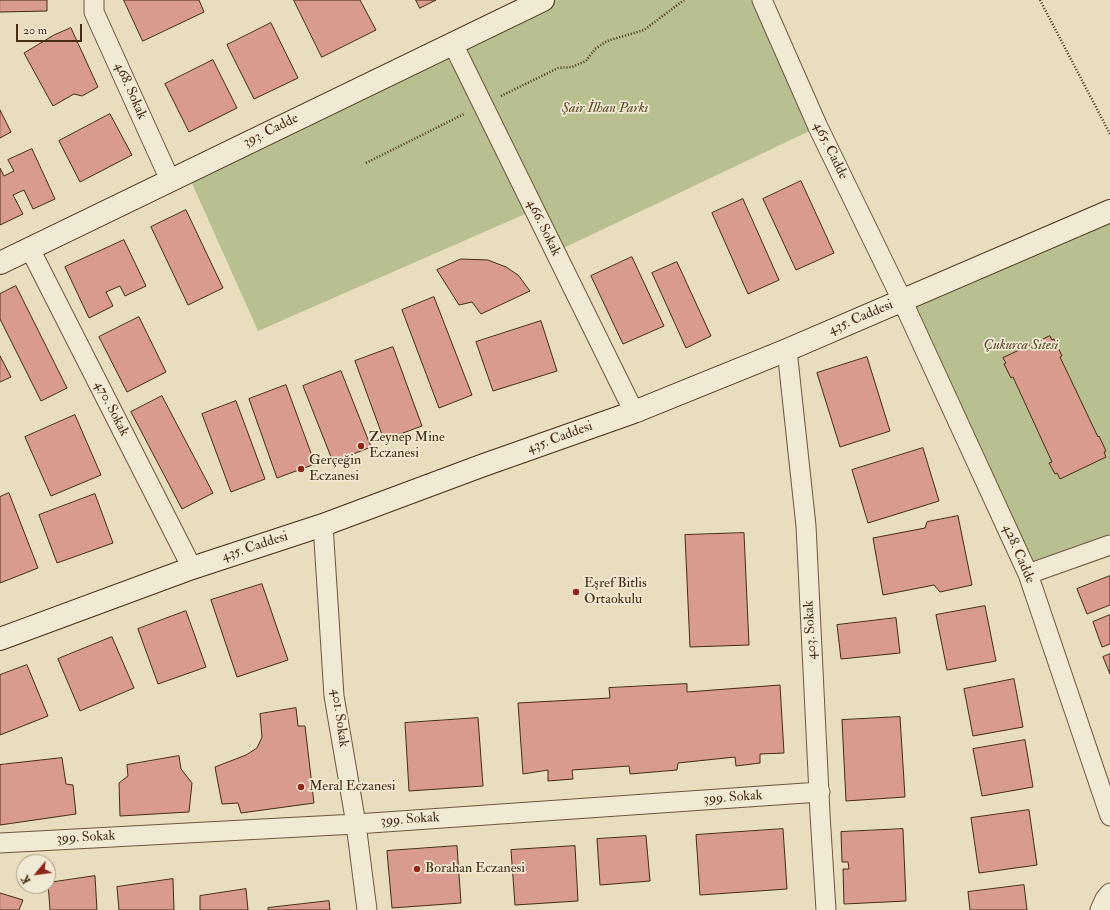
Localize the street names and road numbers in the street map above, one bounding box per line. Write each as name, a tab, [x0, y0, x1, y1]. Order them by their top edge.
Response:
street label: 468. Sokak	[110, 60, 150, 122]
street label: 393. Cadde	[241, 110, 301, 152]
street label: 465. Cadde	[809, 120, 851, 182]
street label: 466. Sokak	[522, 197, 564, 259]
street label: 435. Caddesi	[826, 297, 896, 339]
street label: 470. Sokak	[90, 378, 132, 440]
street label: 435. Caddesi	[525, 418, 595, 458]
street label: 428. Cadde	[998, 522, 1038, 586]
street label: 435. Caddesi	[220, 528, 290, 566]
street label: 403. Sokak	[801, 600, 821, 660]
street label: 401. Sokak	[327, 688, 351, 748]
street label: 399. Sokak	[703, 788, 763, 808]
street label: 399. Sokak	[380, 810, 440, 830]
street label: 399. Sokak	[56, 828, 116, 848]

